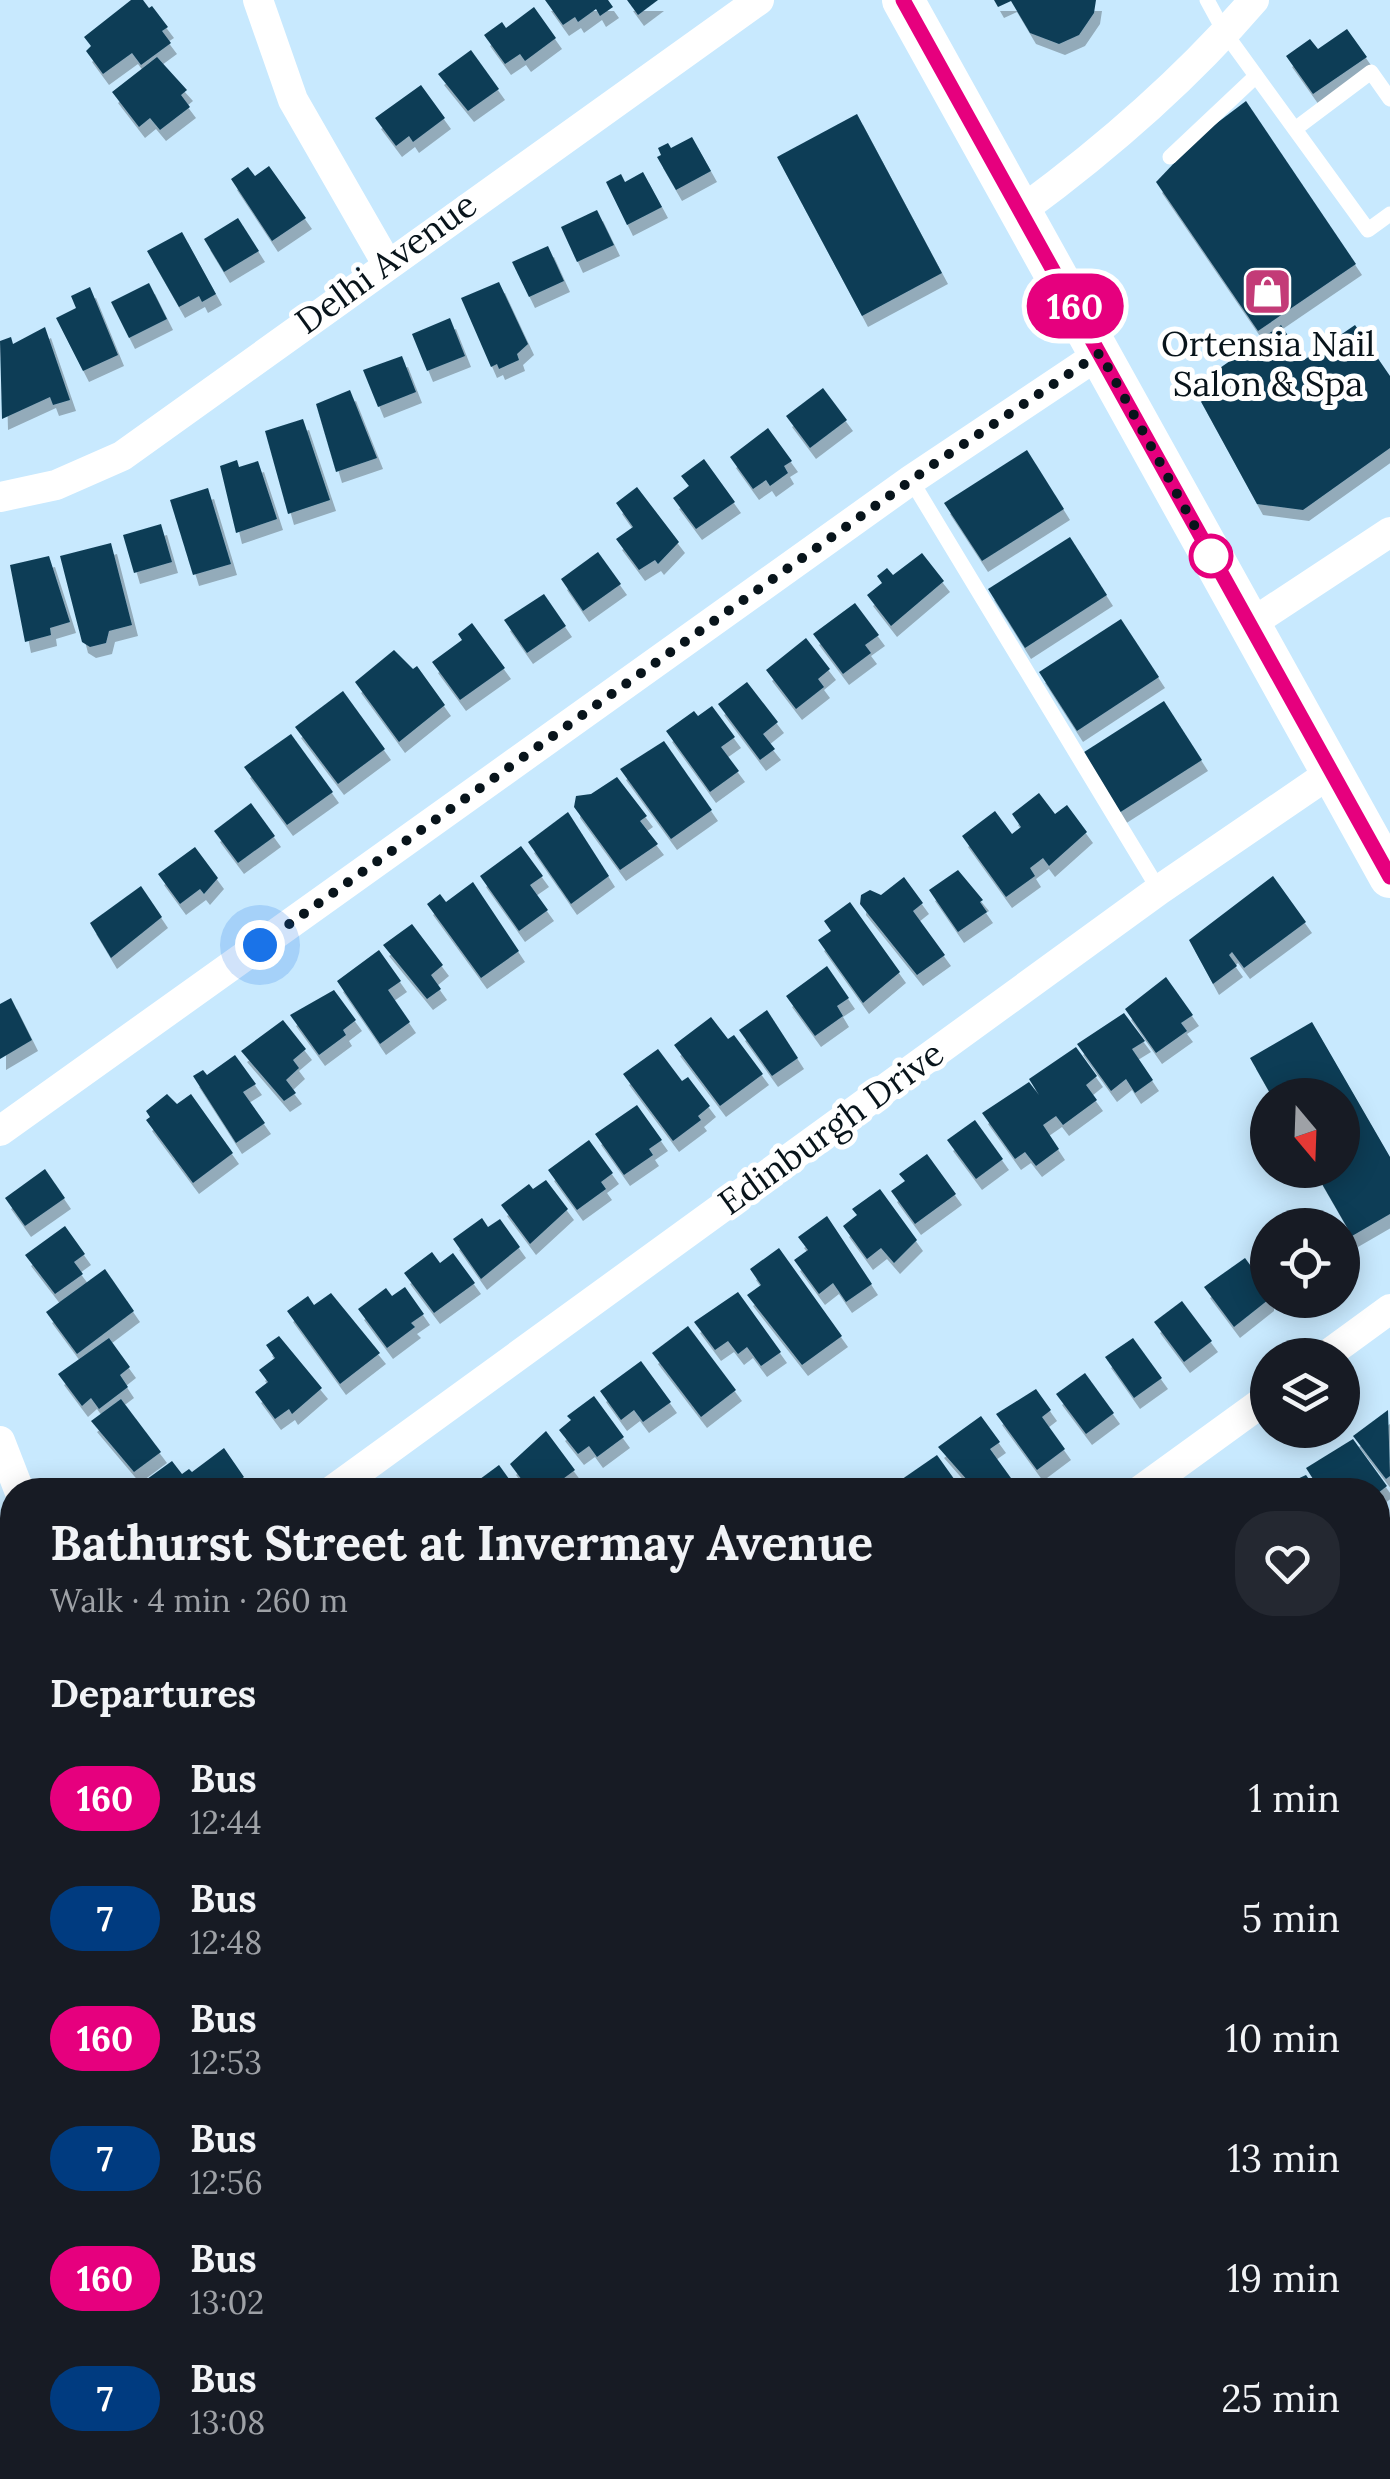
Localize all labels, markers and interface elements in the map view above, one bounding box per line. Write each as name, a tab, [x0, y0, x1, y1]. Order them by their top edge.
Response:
street label: Delhi Avenue	[286, 182, 485, 344]
shop icon: Ortensia Nail Salon & Spa	[1242, 266, 1294, 318]
line badge: 160	[1018, 274, 1132, 338]
text: 160	[1047, 284, 1103, 329]
place label: Ortensia Nail Salon & Spa	[1161, 321, 1375, 406]
unlabelled marker	[1190, 535, 1232, 577]
your location	[235, 920, 285, 970]
street label: Edinburgh Drive	[709, 1031, 952, 1225]
north arrow	[1250, 1078, 1360, 1188]
map controls	[1250, 1078, 1360, 1448]
button: locate	[1250, 1208, 1360, 1318]
button: layers	[1250, 1338, 1360, 1448]
button: heart	[1235, 1511, 1340, 1616]
text: Bathurst Street at Invermay Avenue	[50, 1512, 873, 1573]
text: Walk · 4 min · 260 m	[50, 1580, 348, 1621]
text: Departures	[50, 1669, 256, 1717]
text: Bus	[190, 1754, 257, 1802]
text: 1 min	[1248, 1774, 1340, 1822]
text: 160	[77, 1776, 133, 1821]
text: 12:44	[190, 1802, 262, 1843]
text: Bus	[190, 1874, 257, 1922]
text: 5 min	[1242, 1894, 1340, 1942]
text: 7	[97, 1896, 113, 1941]
text: 12:48	[190, 1922, 262, 1963]
text: Bus	[190, 1994, 257, 2042]
text: 10 min	[1225, 2014, 1340, 2062]
text: 160	[77, 2016, 133, 2061]
text: 12:53	[190, 2042, 262, 2083]
text: Bus	[190, 2114, 257, 2162]
text: 13 min	[1227, 2134, 1340, 2182]
text: 7	[97, 2136, 113, 2181]
text: 12:56	[190, 2162, 263, 2203]
text: Bus	[190, 2234, 257, 2282]
text: 19 min	[1226, 2254, 1340, 2302]
text: 160	[77, 2256, 133, 2301]
text: 13:02	[190, 2282, 264, 2323]
text: Bus	[190, 2354, 257, 2402]
text: 25 min	[1221, 2374, 1340, 2422]
text: 7	[97, 2376, 113, 2421]
text: 13:08	[190, 2402, 265, 2443]

